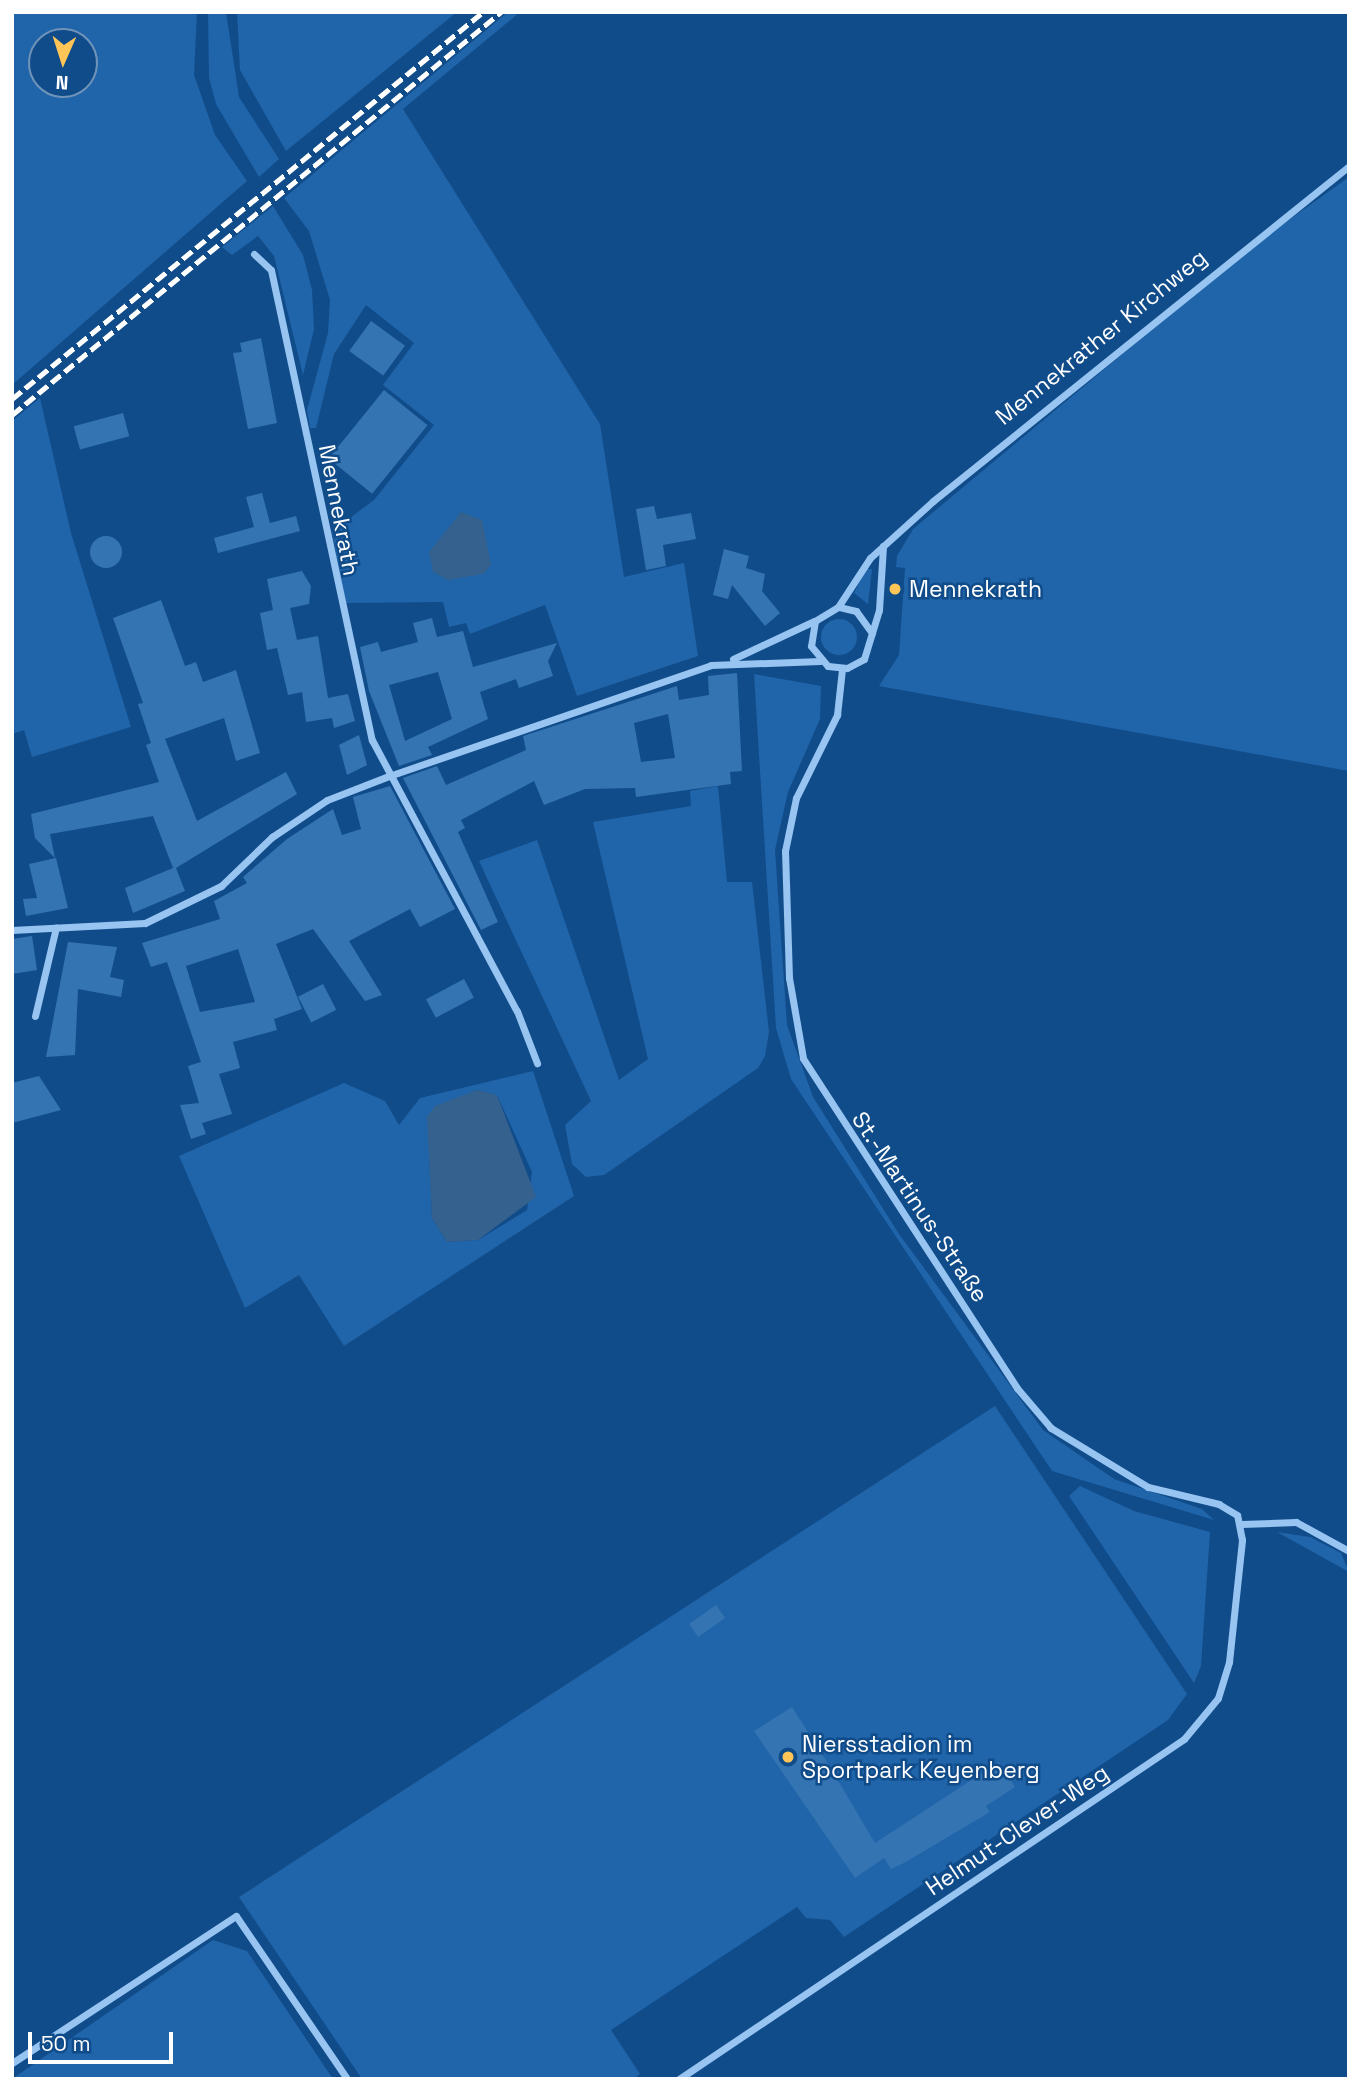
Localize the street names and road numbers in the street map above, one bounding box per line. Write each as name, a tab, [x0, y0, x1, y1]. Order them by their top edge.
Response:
street label: Mennekrather Kirchweg	[990, 243, 1212, 431]
street label: Mennekrath	[313, 442, 365, 578]
street label: St.-Martinus-Straße	[846, 1107, 994, 1307]
street label: Helmut-Clever-Weg	[921, 1759, 1113, 1901]

